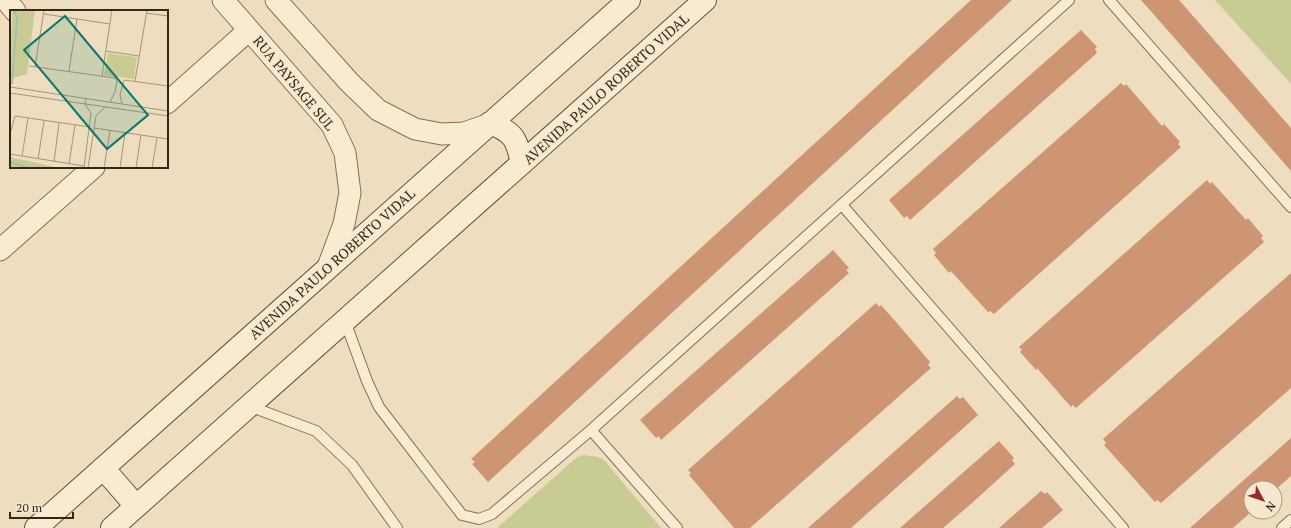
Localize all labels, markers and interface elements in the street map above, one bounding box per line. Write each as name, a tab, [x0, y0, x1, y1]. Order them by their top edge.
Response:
street label: AVENIDA PAULO ROBERTO VIDAL	[519, 9, 693, 168]
inset map	[10, 10, 168, 168]
street label: RUA PAYSAGE SUL	[249, 31, 340, 134]
street label: AVENIDA PAULO ROBERTO VIDAL	[245, 184, 419, 343]
north arrow	[1243, 480, 1283, 520]
scale bar	[10, 494, 73, 520]
text: N	[1262, 499, 1279, 515]
text: 20 m	[16, 500, 43, 515]

